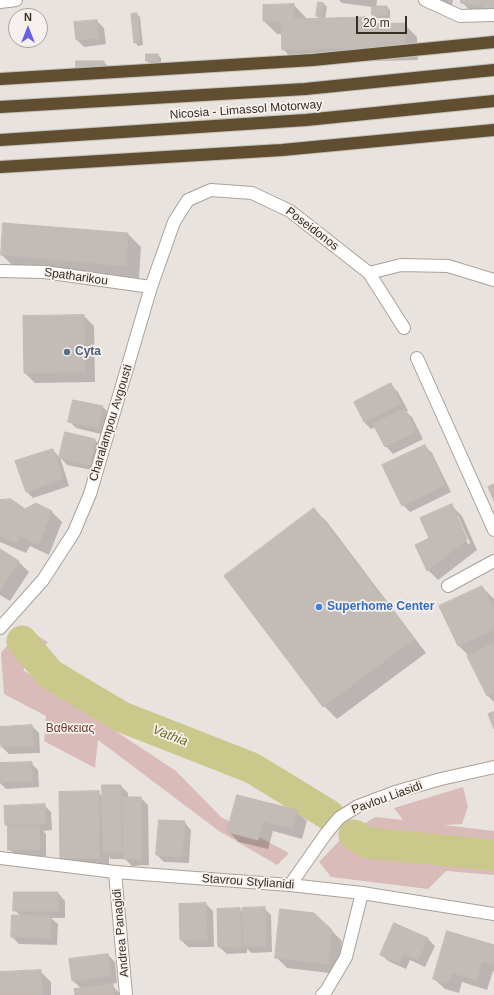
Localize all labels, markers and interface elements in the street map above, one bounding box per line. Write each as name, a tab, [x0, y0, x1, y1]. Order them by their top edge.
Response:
north arrow	[8, 8, 48, 48]
scale bar	[358, 8, 409, 34]
text: N	[24, 11, 32, 23]
text: 20 m	[363, 16, 390, 30]
street label: Nicosia - Limassol Motorway	[169, 97, 323, 123]
street label: Poseidonos	[283, 204, 341, 254]
street label: Spatharikou	[43, 265, 109, 289]
place label: Cyta	[75, 345, 101, 359]
marker: Cyta	[62, 347, 72, 357]
street label: Charalampou Avgousti	[86, 363, 136, 483]
place label: Superhome Center	[327, 600, 434, 614]
marker: Superhome Center	[314, 602, 324, 612]
park label: Βαθκειας	[46, 722, 94, 736]
water label: Vathia	[150, 722, 190, 750]
street label: Pavlou Liasidi	[350, 779, 424, 817]
street label: Stavrou Stylianidi	[201, 872, 295, 892]
street label: Andrea Panagidi	[110, 888, 132, 978]

